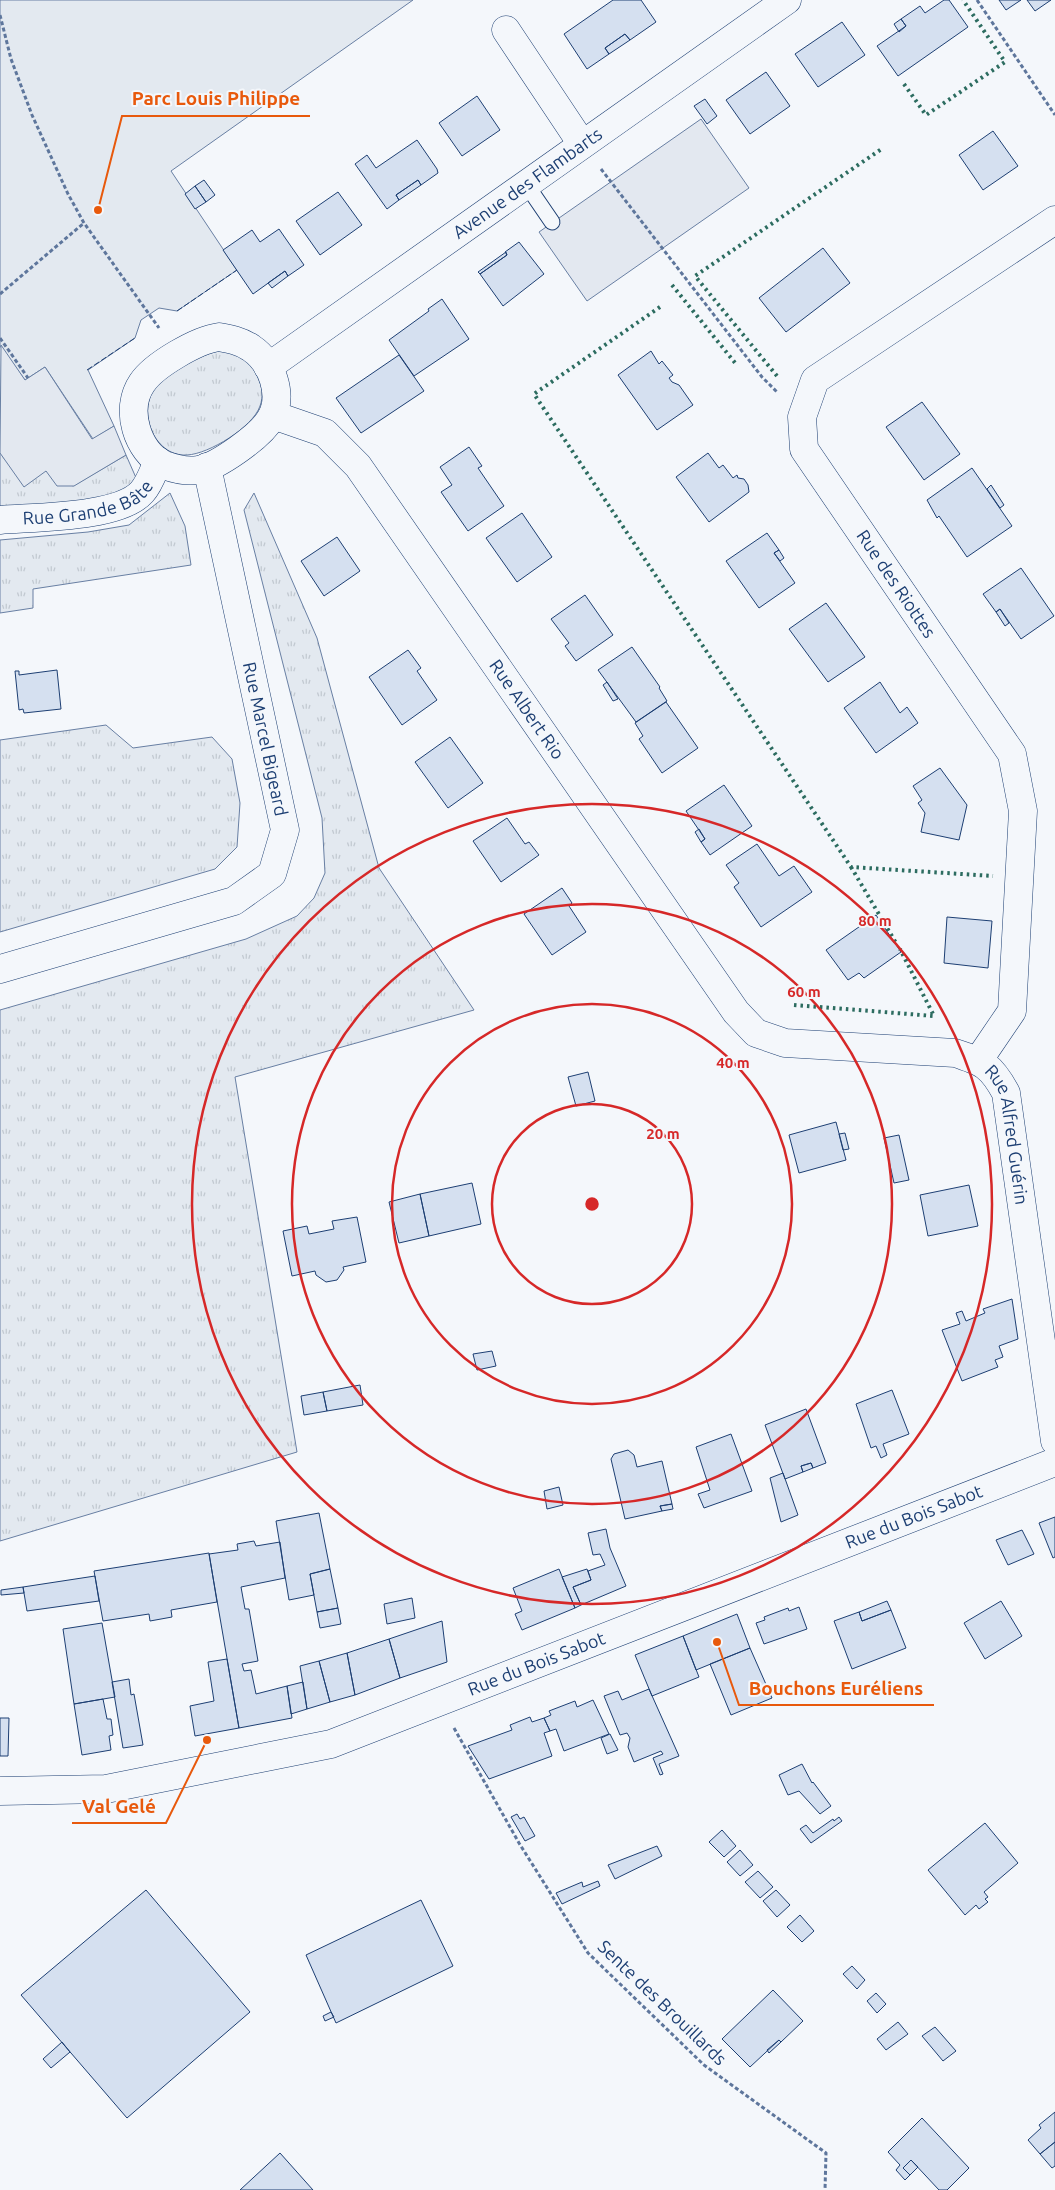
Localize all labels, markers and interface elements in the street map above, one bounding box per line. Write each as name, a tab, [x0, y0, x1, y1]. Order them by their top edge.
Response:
callout: Parc Louis Philippe	[122, 82, 310, 116]
text: Parc Louis Philippe	[132, 87, 300, 109]
street label: Avenue des Flambarts	[449, 123, 606, 242]
street label: Rue Grande Bâte	[22, 476, 156, 528]
street label: Rue des Riottes	[853, 526, 940, 641]
street label: Rue Albert Rio	[486, 655, 569, 763]
street label: Rue Marcel Bigeard	[240, 660, 292, 818]
text: 80 m	[858, 912, 892, 929]
text: 60 m	[787, 983, 821, 1000]
text: 40 m	[716, 1054, 750, 1071]
street label: Rue Alfred Guérin	[981, 1060, 1033, 1206]
text: 20 m	[646, 1125, 680, 1142]
centre of rings	[583, 1195, 601, 1213]
street label: Rue du Bois Sabot	[842, 1480, 985, 1552]
street label: Rue du Bois Sabot	[465, 1627, 608, 1699]
callout: Bouchons Euréliens	[739, 1671, 934, 1705]
text: Bouchons Euréliens	[749, 1677, 923, 1699]
callout: Val Gelé	[72, 1789, 166, 1823]
text: Val Gelé	[82, 1795, 156, 1817]
street label: Sente des Brouillards	[594, 1936, 731, 2069]

